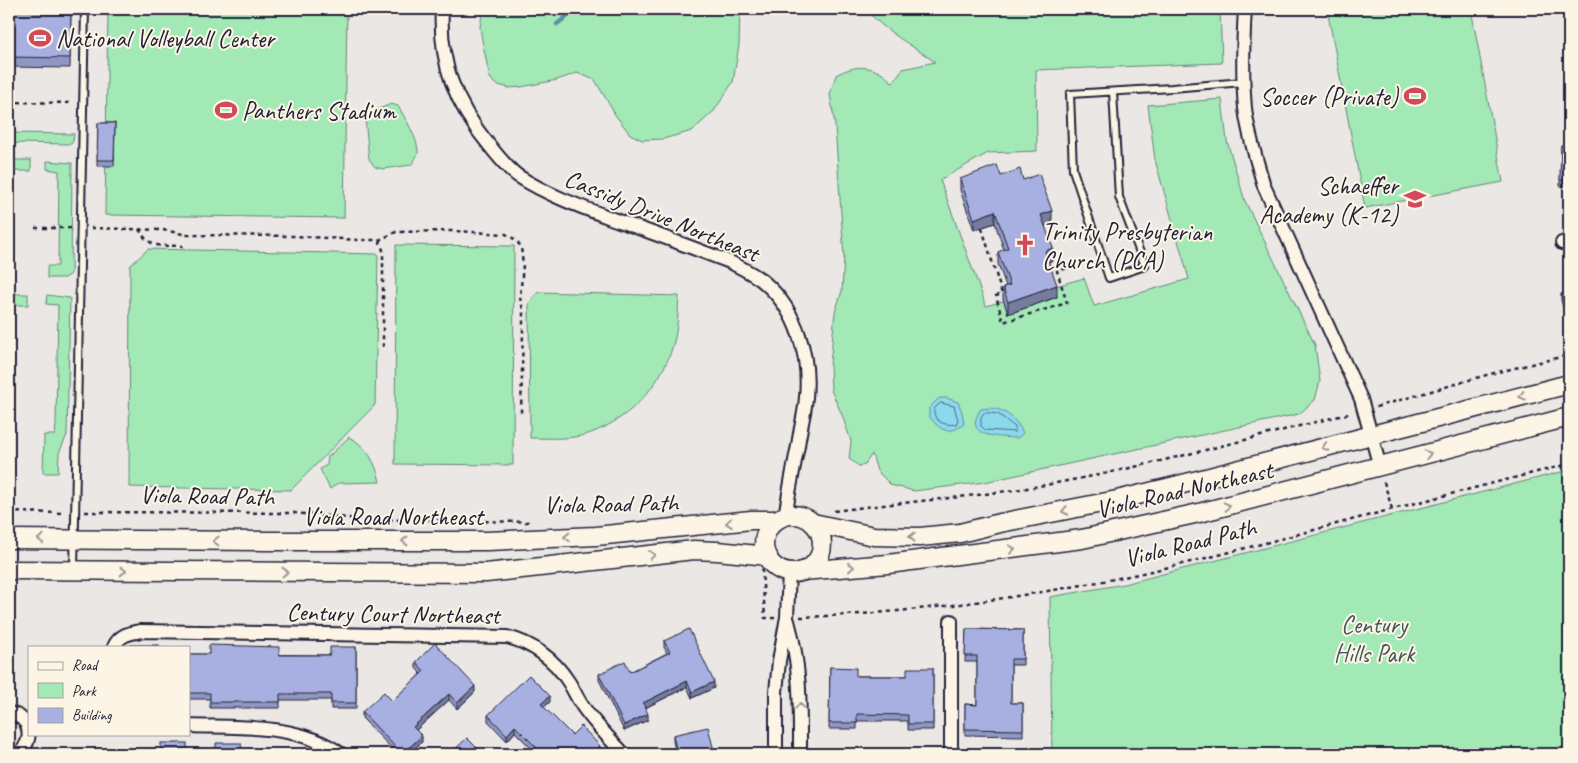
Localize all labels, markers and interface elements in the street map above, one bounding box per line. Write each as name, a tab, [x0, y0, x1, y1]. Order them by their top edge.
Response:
place label: National Volleyball Center	[56, 23, 276, 55]
sports icon: National Volleyball Center	[27, 25, 53, 51]
place label: Soccer (Private)	[1260, 81, 1400, 113]
sports icon: Soccer (Private)	[1402, 83, 1428, 109]
place label: Panthers Stadium	[242, 95, 398, 127]
sports icon: Panthers Stadium	[213, 97, 239, 123]
street label: Cassidy Drive Northeast	[560, 162, 766, 271]
place label: Schaeffer Academy (K-12)	[1260, 170, 1400, 231]
school or university icon: Schaeffer Academy (K-12)	[1402, 186, 1428, 212]
place label: Trinity Presbyterian Church (PCA)	[1042, 216, 1213, 277]
church icon: Trinity Presbyterian Church (PCA)	[1012, 232, 1038, 258]
one-way arrow	[1518, 391, 1527, 401]
one-way arrow	[1320, 441, 1329, 452]
one-way arrow	[1423, 449, 1432, 460]
street label: Viola Road Northeast	[1093, 454, 1278, 526]
street label: Viola Road Path	[140, 479, 276, 513]
street label: Viola Road Path	[544, 487, 680, 521]
street label: Viola Road Northeast	[303, 501, 486, 533]
one-way arrow	[1223, 501, 1231, 511]
one-way arrow	[1061, 505, 1069, 515]
street label: Viola Road Path	[1121, 511, 1261, 575]
one-way arrow	[724, 517, 732, 528]
one-way arrow	[563, 532, 571, 543]
one-way arrow	[907, 532, 915, 542]
one-way arrow	[37, 534, 45, 544]
one-way arrow	[212, 536, 220, 546]
one-way arrow	[400, 536, 408, 546]
one-way arrow	[1008, 544, 1017, 554]
one-way arrow	[648, 550, 656, 561]
one-way arrow	[847, 562, 855, 573]
one-way arrow	[119, 566, 127, 576]
one-way arrow	[282, 567, 289, 577]
street label: Century Court Northeast	[286, 596, 502, 632]
park label: Century Hills Park	[1334, 609, 1416, 670]
legend	[28, 646, 190, 736]
text: Road	[72, 656, 99, 675]
text: Park	[72, 682, 97, 701]
one-way arrow	[795, 701, 805, 709]
text: Building	[72, 706, 112, 725]

